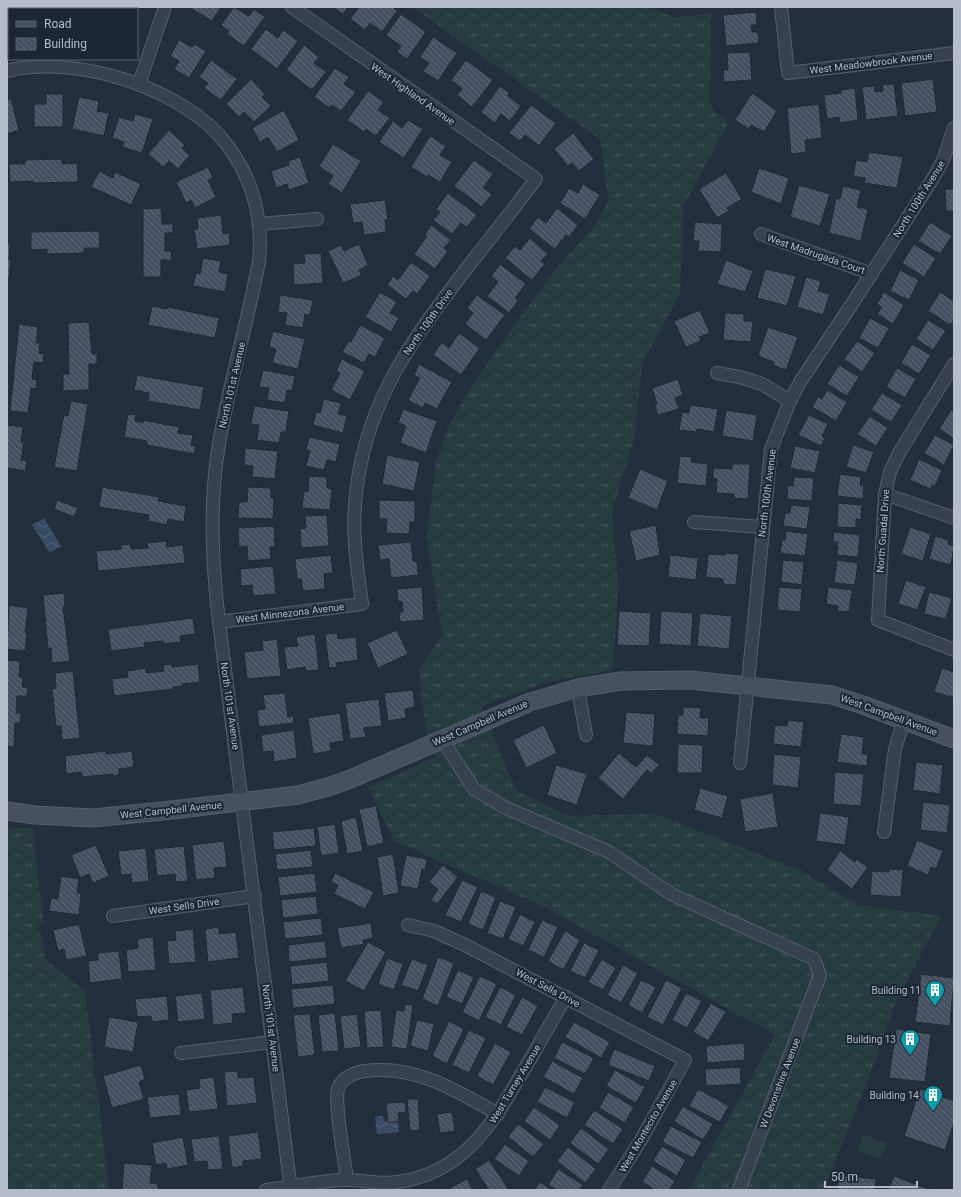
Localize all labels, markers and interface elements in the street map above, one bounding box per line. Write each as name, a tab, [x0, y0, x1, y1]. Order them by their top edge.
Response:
legend	[8, 8, 138, 60]
text: Road	[44, 17, 72, 31]
text: Building	[44, 37, 87, 51]
street label: West Meadowbrook Avenue	[809, 50, 933, 76]
street label: West Highland Avenue	[369, 61, 457, 127]
street label: North 100th Avenue	[891, 159, 947, 239]
street label: West Madrugada Court	[766, 232, 866, 276]
street label: North 100th Drive	[401, 287, 455, 357]
street label: North 101st Avenue	[217, 341, 247, 429]
street label: North 100th Avenue	[756, 448, 778, 538]
street label: North Guadal Drive	[875, 489, 891, 573]
street label: West Minnezona Avenue	[235, 601, 345, 625]
street label: North 101st Avenue	[218, 662, 242, 750]
street label: West Campbell Avenue	[839, 692, 939, 738]
street label: West Campbell Avenue	[431, 698, 529, 748]
street label: West Campbell Avenue	[120, 799, 222, 821]
street label: West Sells Drive	[148, 896, 220, 916]
street label: West Sells Drive	[514, 966, 582, 1010]
building icon: Building 11	[924, 979, 946, 1007]
street label: North 101st Avenue	[260, 984, 282, 1072]
place label: Building 11	[871, 985, 921, 996]
building icon: Building 13	[899, 1028, 921, 1056]
place label: Building 13	[846, 1034, 896, 1045]
street label: W Devonshire Avenue	[758, 1036, 802, 1130]
street label: West Turney Avenue	[487, 1043, 543, 1125]
street label: West Montecito Avenue	[617, 1078, 679, 1174]
building icon: Building 14	[922, 1084, 944, 1112]
place label: Building 14	[869, 1090, 919, 1101]
scale bar	[825, 1163, 917, 1189]
text: 50 m	[831, 1170, 858, 1184]

